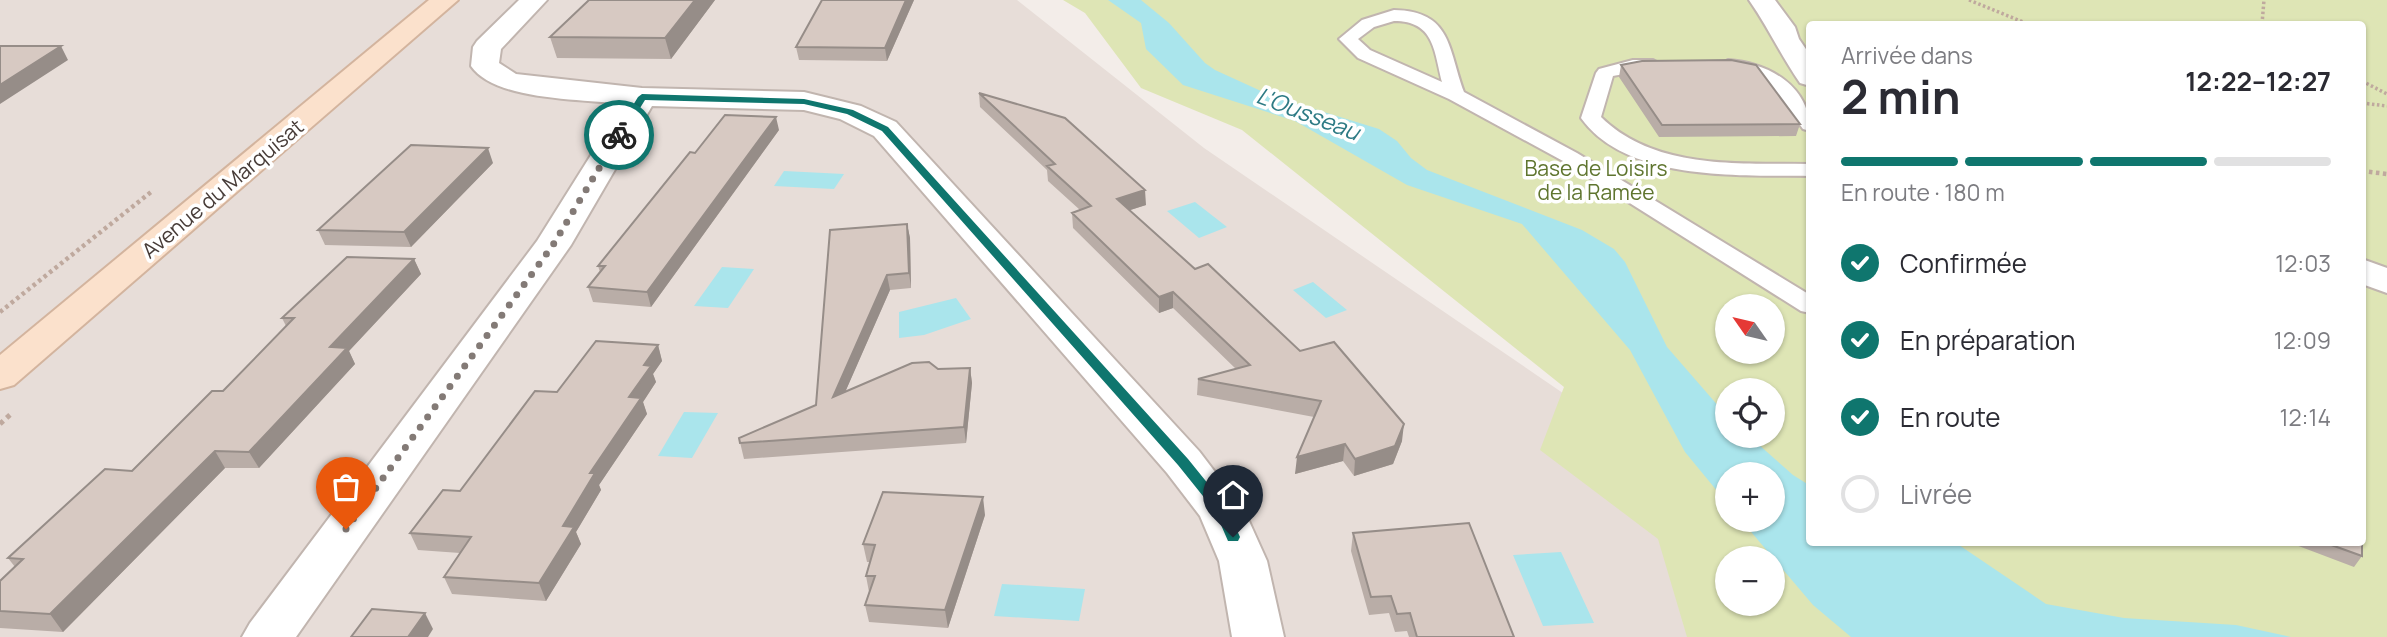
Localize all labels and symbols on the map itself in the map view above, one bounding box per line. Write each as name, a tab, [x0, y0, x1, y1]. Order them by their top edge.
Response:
water label: L'Ousseau	[1252, 79, 1367, 148]
courier	[584, 100, 654, 170]
street label: Avenue du Marquisat	[136, 112, 309, 264]
park label: Base de Loisirs de la Ramée	[1524, 154, 1668, 206]
north arrow	[1715, 294, 1785, 364]
pin	[316, 457, 376, 529]
pin	[1203, 465, 1263, 537]

